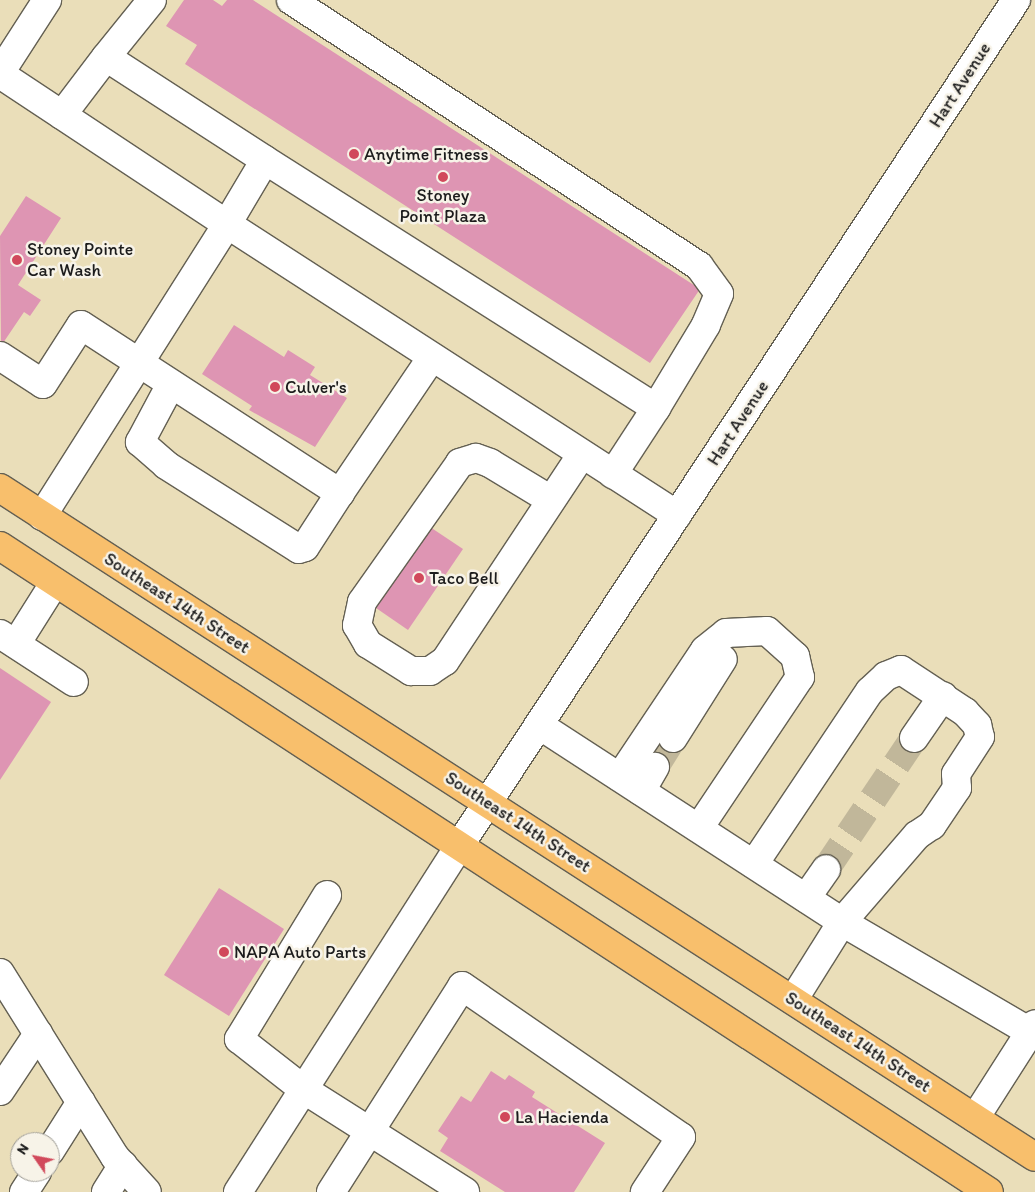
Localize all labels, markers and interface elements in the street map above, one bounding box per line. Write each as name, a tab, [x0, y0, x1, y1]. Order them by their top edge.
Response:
street label: Hart Avenue	[925, 39, 995, 131]
place label: Anytime Fitness	[364, 143, 488, 165]
marker: Anytime Fitness	[348, 148, 360, 160]
marker: Stoney Point Plaza	[437, 171, 449, 183]
place label: Stoney Point Plaza	[400, 185, 486, 228]
place label: Stoney Pointe Car Wash	[27, 239, 133, 282]
marker: Stoney Pointe Car Wash	[11, 254, 23, 266]
place label: Culver's	[285, 376, 347, 398]
street label: Hart Avenue	[703, 377, 773, 469]
marker: Culver's	[269, 381, 281, 393]
street label: Southeast 14th Street	[100, 548, 254, 658]
place label: Taco Bell	[429, 567, 499, 589]
marker: Taco Bell	[413, 572, 425, 584]
street label: Southeast 14th Street	[441, 767, 595, 877]
place label: NAPA Auto Parts	[234, 941, 366, 963]
marker: NAPA Auto Parts	[218, 946, 230, 958]
street label: Southeast 14th Street	[781, 987, 935, 1097]
place label: La Hacienda	[515, 1106, 610, 1128]
marker: La Hacienda	[499, 1111, 511, 1123]
north arrow	[10, 1132, 60, 1182]
text: N	[13, 1141, 33, 1158]

